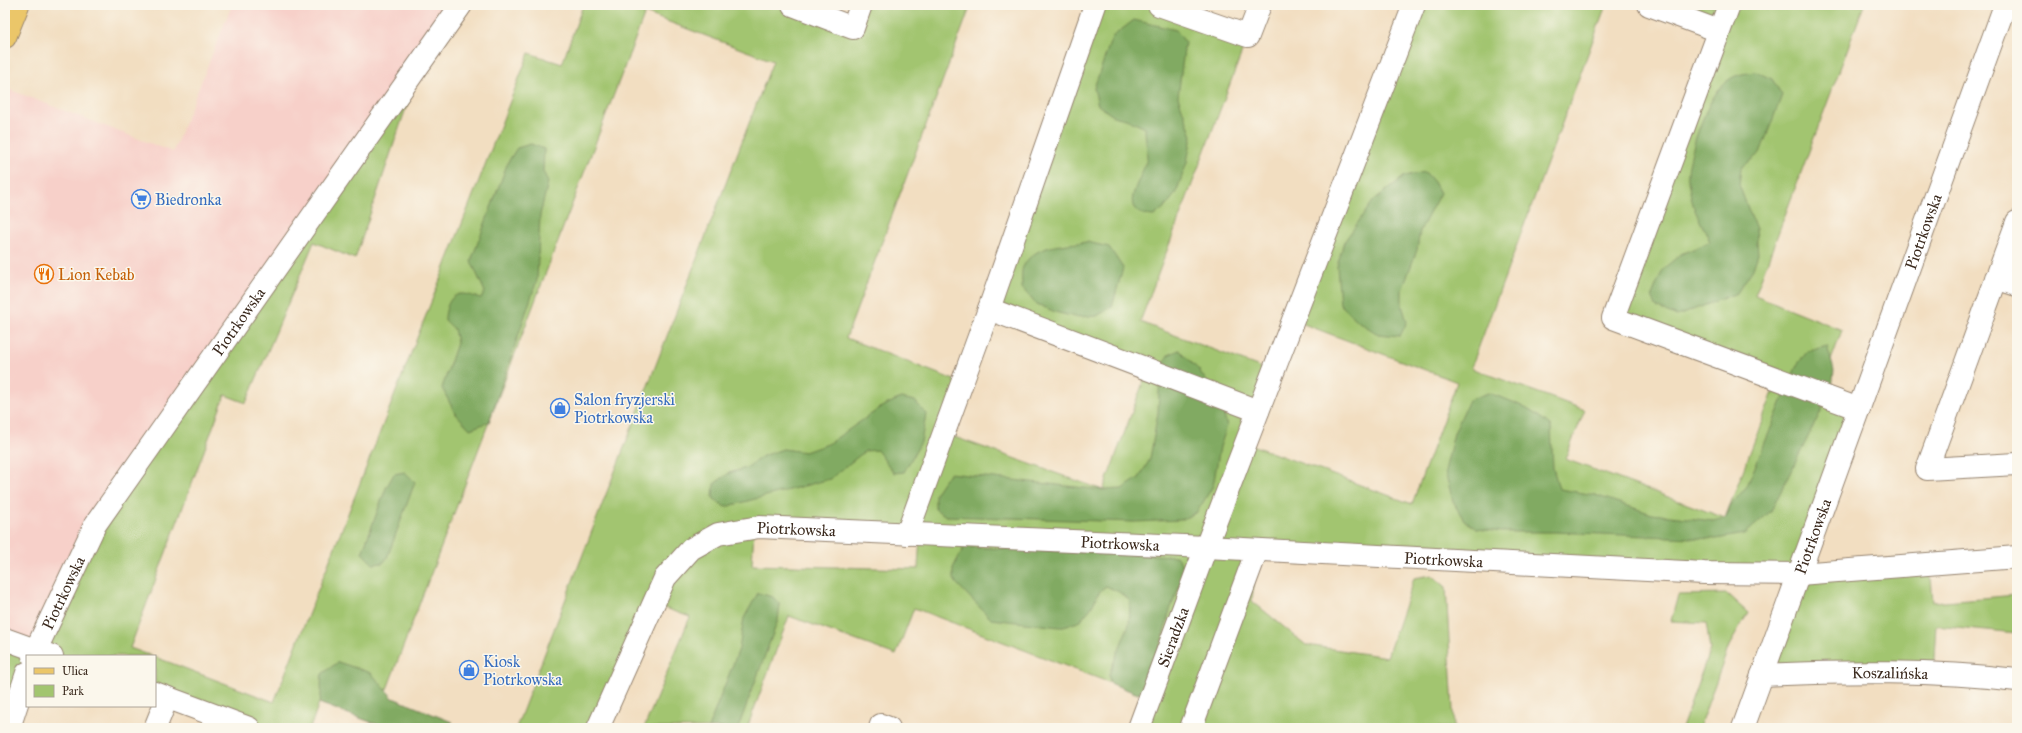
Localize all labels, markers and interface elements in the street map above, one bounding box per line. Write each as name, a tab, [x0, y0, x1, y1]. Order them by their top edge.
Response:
supermarket icon: Biedronka	[130, 188, 152, 210]
place label: Biedronka	[155, 190, 222, 209]
street label: Piotrkowska	[1901, 191, 1946, 272]
restaurant icon: Lion Kebab	[33, 263, 55, 285]
place label: Lion Kebab	[58, 265, 135, 284]
street label: Piotrkowska	[208, 284, 269, 359]
place label: Salon fryzjerski Piotrkowska	[574, 390, 676, 427]
shop icon: Salon fryzjerski Piotrkowska	[549, 397, 571, 419]
street label: Piotrkowska	[1791, 496, 1835, 577]
street label: Piotrkowska	[756, 518, 836, 540]
street label: Piotrkowska	[1080, 532, 1160, 555]
street label: Piotrkowska	[1404, 548, 1484, 571]
street label: Piotrkowska	[38, 553, 89, 633]
street label: Sieradzka	[1153, 604, 1193, 670]
place label: Kiosk Piotrkowska	[483, 652, 562, 689]
legend	[26, 655, 156, 707]
shop icon: Kiosk Piotrkowska	[458, 659, 480, 681]
street label: Koszalińska	[1852, 663, 1929, 683]
text: Ulica	[62, 664, 89, 678]
text: Park	[62, 684, 84, 698]

